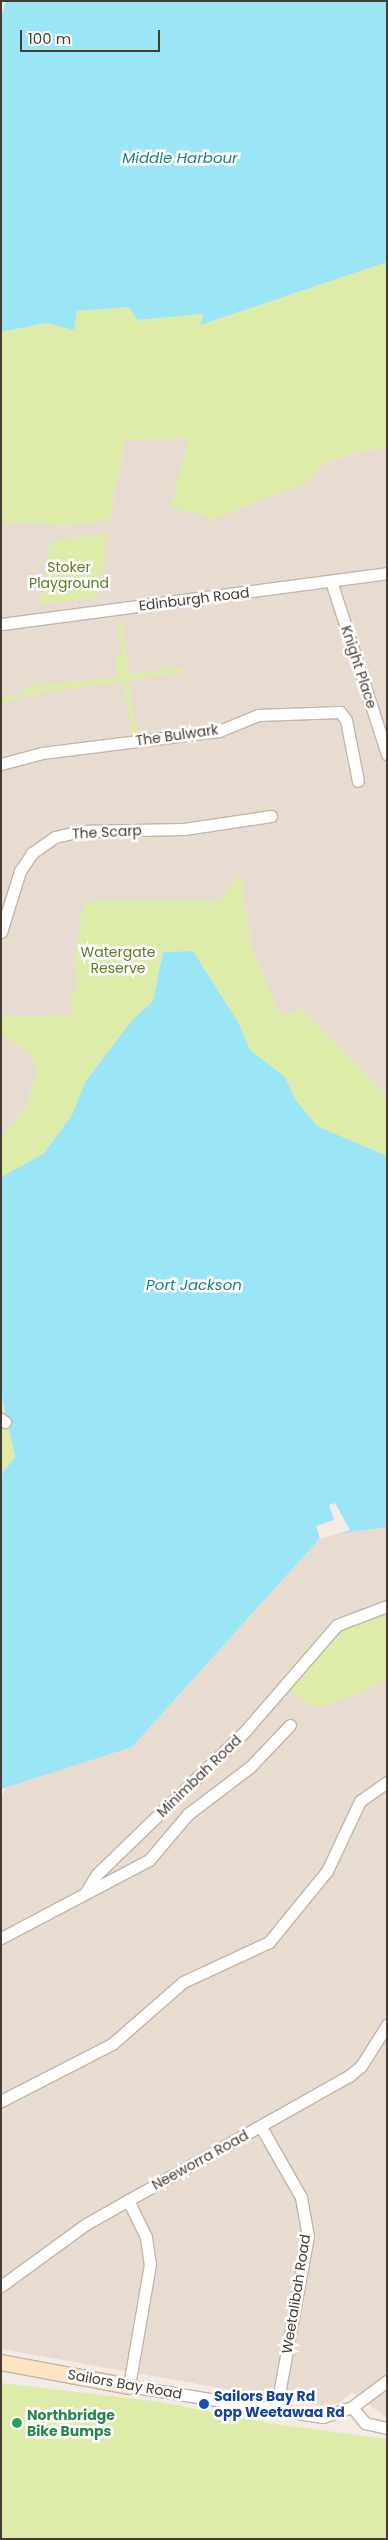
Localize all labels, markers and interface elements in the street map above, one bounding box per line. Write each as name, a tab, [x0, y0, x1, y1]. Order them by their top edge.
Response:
scale bar	[22, 20, 162, 52]
text: 100 m	[28, 28, 71, 49]
water label: Middle Harbour	[122, 149, 238, 167]
park label: Stoker Playground	[29, 559, 109, 592]
street label: Edinburgh Road	[138, 584, 250, 614]
street label: Knight Place	[338, 623, 380, 711]
street label: The Bulwark	[135, 721, 219, 749]
street label: The Scarp	[72, 822, 142, 842]
park label: Watergate Reserve	[81, 944, 155, 976]
water label: Port Jackson	[146, 1276, 242, 1294]
street label: Minimbah Road	[153, 1732, 245, 1820]
street label: Neeworra Road	[149, 2127, 251, 2193]
street label: Weetalibah Road	[278, 2233, 314, 2355]
street label: Sailors Bay Road	[66, 2366, 184, 2402]
place label: Sailors Bay Rd opp Weetawaa Rd	[214, 2388, 345, 2420]
marker: Sailors Bay Rd opp Weetawaa Rd	[198, 2398, 210, 2410]
place label: Northbridge Bike Bumps	[27, 2407, 115, 2440]
marker: Northbridge Bike Bumps	[11, 2417, 23, 2429]

